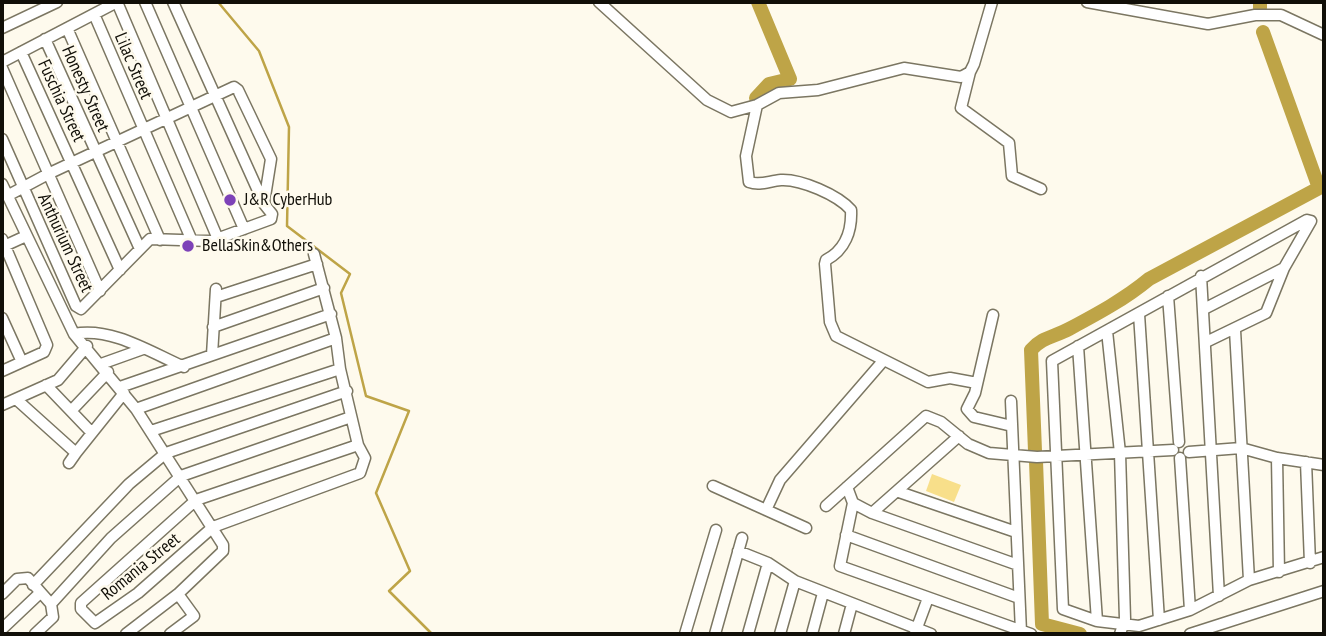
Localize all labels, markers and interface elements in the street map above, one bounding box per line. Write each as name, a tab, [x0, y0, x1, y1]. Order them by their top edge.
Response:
street label: Lilac Street	[109, 29, 157, 103]
street label: Honesty Street	[57, 43, 113, 135]
street label: Fuschia Street	[33, 57, 89, 145]
place label: J&R CyberHub	[244, 189, 332, 211]
street label: Anthurium Street	[33, 190, 97, 296]
marker: J&R CyberHub	[222, 192, 238, 208]
place label: BellaSkin&Others	[202, 235, 313, 257]
marker: BellaSkin&Others	[180, 238, 196, 254]
street label: Romania Street	[97, 529, 185, 605]

